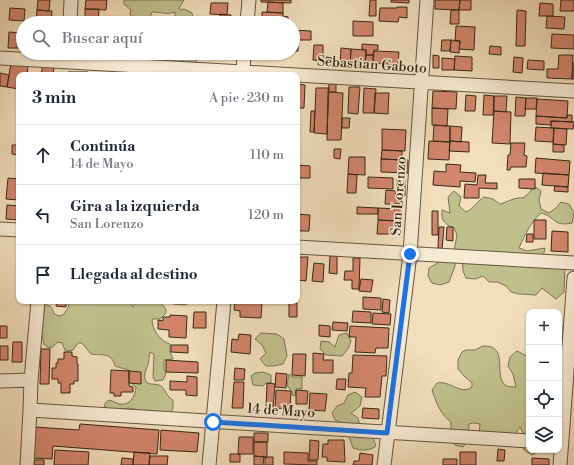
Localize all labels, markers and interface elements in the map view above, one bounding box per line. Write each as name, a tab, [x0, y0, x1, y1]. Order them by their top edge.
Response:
search box	[16, 16, 300, 60]
icon: search	[30, 27, 52, 49]
text: Buscar aquí	[62, 29, 143, 48]
street label: Sebastian Gaboto	[316, 52, 428, 78]
text: 3 min	[32, 87, 76, 109]
text: A pie · 230 m	[209, 90, 284, 106]
text: Continúa	[70, 137, 135, 156]
icon: ahead	[32, 144, 54, 166]
text: 110 m	[250, 147, 284, 163]
text: 14 de Mayo	[70, 156, 133, 172]
street label: San Lorenzo	[387, 156, 411, 236]
text: Gira a la izquierda	[70, 197, 200, 216]
icon: left	[32, 204, 54, 226]
text: 120 m	[248, 207, 284, 223]
text: San Lorenzo	[70, 216, 144, 232]
route end	[401, 245, 419, 263]
icon: arrive	[32, 264, 54, 286]
text: Llegada al destino	[70, 265, 198, 284]
map controls	[526, 309, 562, 453]
button: +	[526, 309, 562, 345]
button: −	[526, 345, 562, 381]
button: locate	[526, 381, 562, 417]
street label: 14 de Mayo	[246, 400, 316, 422]
route start	[204, 413, 222, 431]
button: layers	[526, 417, 562, 453]

